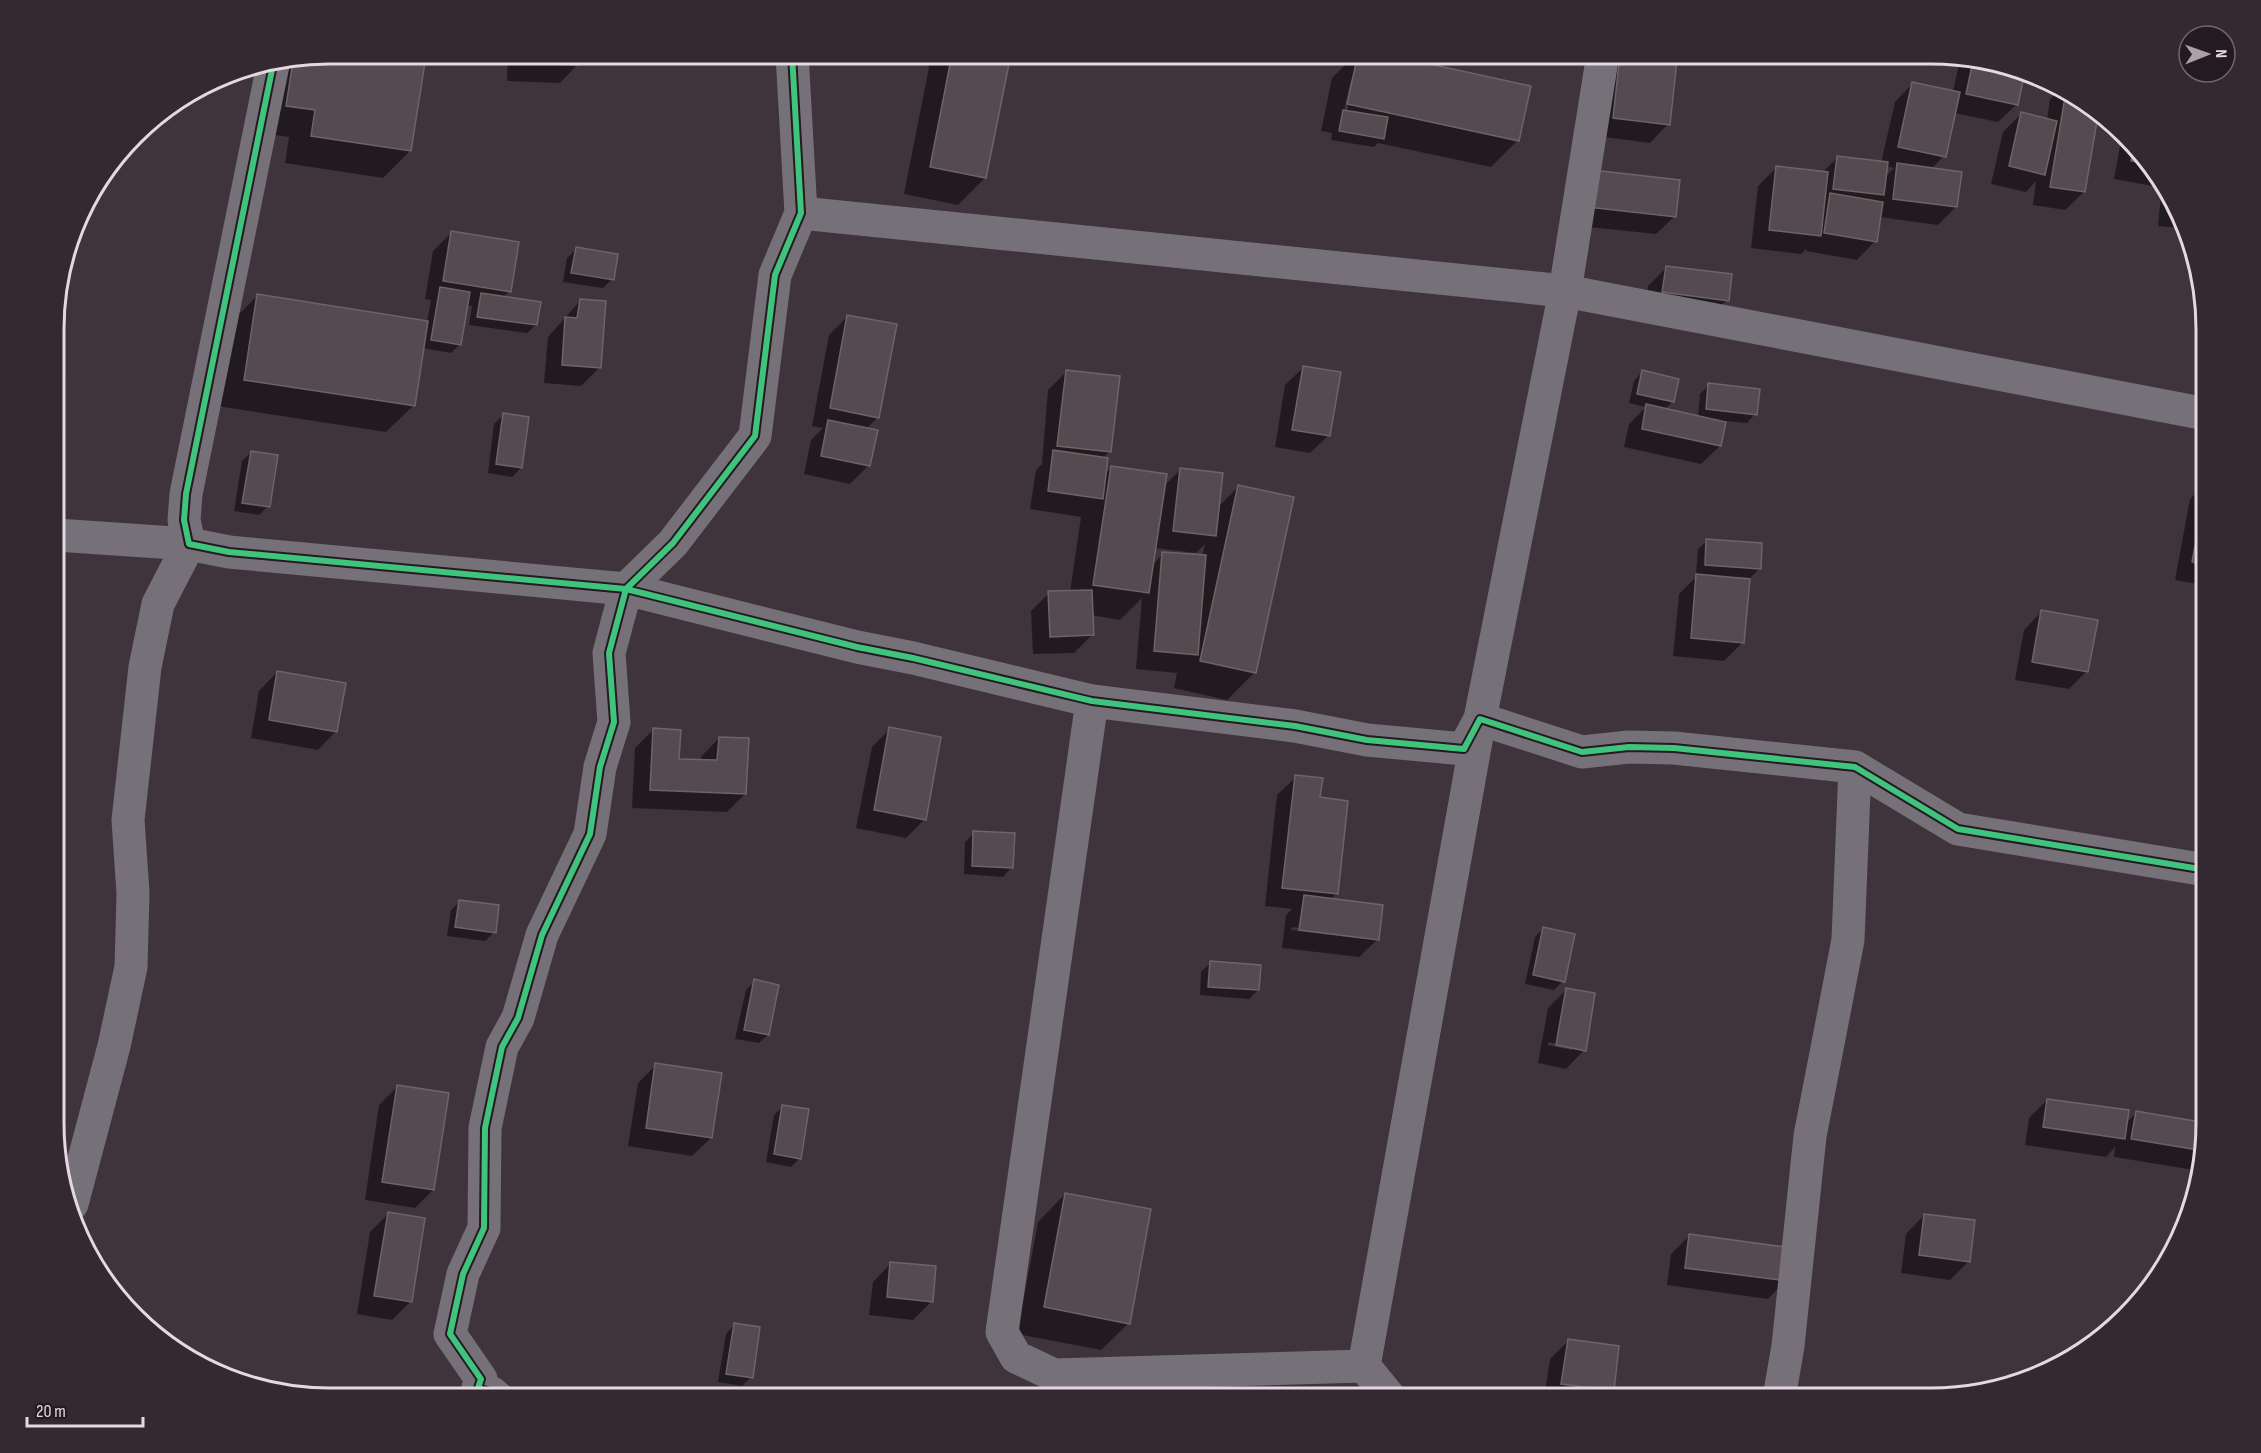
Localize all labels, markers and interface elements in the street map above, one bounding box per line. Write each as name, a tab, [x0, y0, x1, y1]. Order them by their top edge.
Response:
north arrow	[2177, 24, 2237, 84]
text: N	[2211, 49, 2230, 58]
scale bar	[27, 1390, 142, 1428]
text: 20 m	[36, 1401, 66, 1422]

